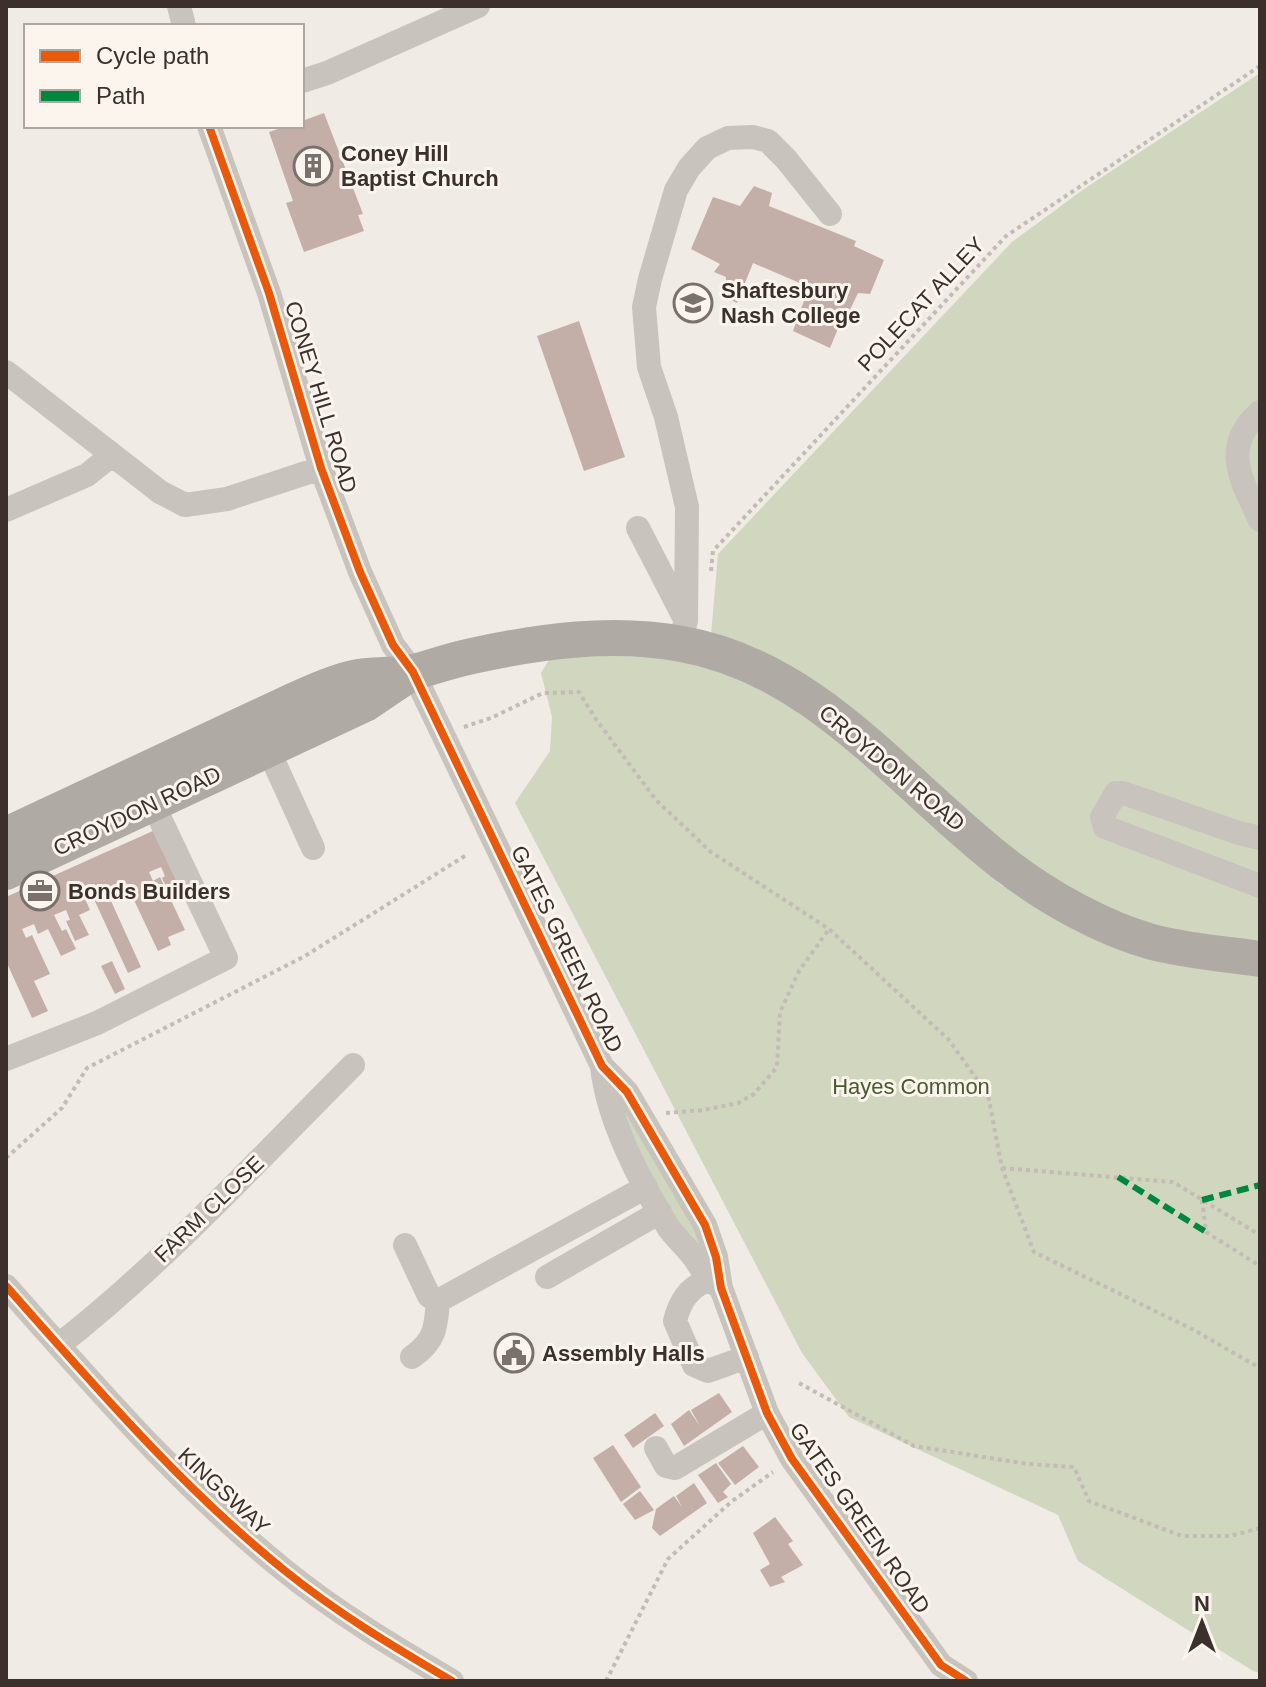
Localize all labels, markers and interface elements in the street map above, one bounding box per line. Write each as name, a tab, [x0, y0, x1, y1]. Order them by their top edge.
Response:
legend	[24, 24, 304, 128]
text: Cycle path	[96, 42, 209, 69]
text: Path	[96, 82, 145, 109]
place label: Coney Hill Baptist Church	[341, 141, 499, 191]
building icon: Coney Hill Baptist Church	[292, 145, 334, 187]
street label: POLECAT ALLEY	[853, 232, 990, 376]
place label: Shaftesbury Nash College	[721, 278, 860, 328]
school or university icon: Shaftesbury Nash College	[672, 282, 714, 324]
street label: CONEY HILL ROAD	[280, 298, 362, 496]
street label: CROYDON ROAD	[814, 700, 970, 836]
street label: CROYDON ROAD	[49, 761, 225, 861]
street label: GATES GREEN ROAD	[506, 842, 628, 1056]
office icon: Bonds Builders	[19, 870, 61, 912]
place label: Bonds Builders	[68, 879, 231, 904]
park label: Hayes Common	[832, 1074, 990, 1099]
street label: FARM CLOSE	[149, 1151, 269, 1267]
public building icon: Assembly Halls	[493, 1332, 535, 1374]
place label: Assembly Halls	[542, 1341, 705, 1366]
street label: GATES GREEN ROAD	[785, 1418, 935, 1618]
street label: KINGSWAY	[173, 1442, 275, 1540]
north arrow	[1162, 1583, 1242, 1663]
text: N	[1194, 1591, 1210, 1616]

